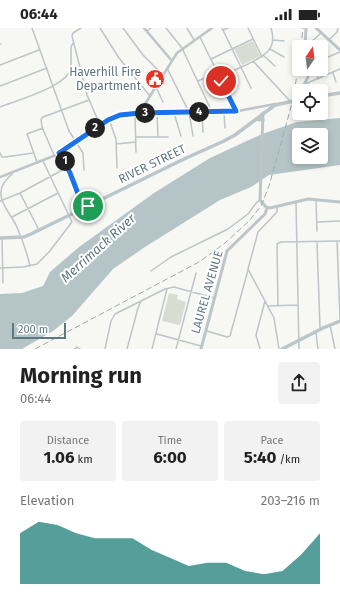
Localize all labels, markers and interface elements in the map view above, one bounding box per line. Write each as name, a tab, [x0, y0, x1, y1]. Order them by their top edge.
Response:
text: 06:44	[20, 5, 58, 23]
north arrow	[292, 40, 328, 76]
map controls	[292, 40, 328, 164]
pin	[204, 64, 238, 98]
place label: Haverhill Fire Department	[69, 65, 142, 93]
public building icon: Haverhill Fire Department	[144, 68, 166, 90]
icon: check	[210, 70, 232, 92]
button: locate	[292, 84, 328, 120]
pin: 4	[189, 102, 209, 122]
pin: 3	[135, 103, 155, 123]
text: 4	[196, 105, 202, 118]
text: 3	[142, 106, 148, 119]
pin: 2	[85, 118, 105, 138]
text: 2	[92, 121, 98, 134]
button: layers	[292, 128, 328, 164]
street label: RIVER STREET	[116, 141, 189, 186]
pin: 1	[55, 151, 75, 171]
text: 1	[62, 154, 68, 167]
pin	[71, 189, 105, 223]
icon: arrive	[77, 195, 99, 217]
water label: Merrimack River	[58, 210, 139, 285]
street label: LAUREL AVENUE	[188, 249, 226, 335]
scale bar	[12, 321, 66, 340]
text: 200 m	[18, 323, 48, 336]
text: Morning run	[20, 362, 142, 389]
button: share	[278, 362, 320, 404]
text: 06:44	[20, 391, 51, 406]
text: Distance	[47, 434, 89, 447]
text: Time	[158, 434, 182, 447]
text: Pace	[261, 434, 283, 447]
text: 1.06	[43, 447, 75, 468]
text: 6:00	[153, 447, 187, 468]
text: 5:40	[244, 447, 276, 468]
text: km	[75, 453, 93, 466]
text: /km	[276, 453, 300, 466]
text: Elevation	[20, 493, 74, 508]
text: 203–216 m	[261, 493, 320, 508]

